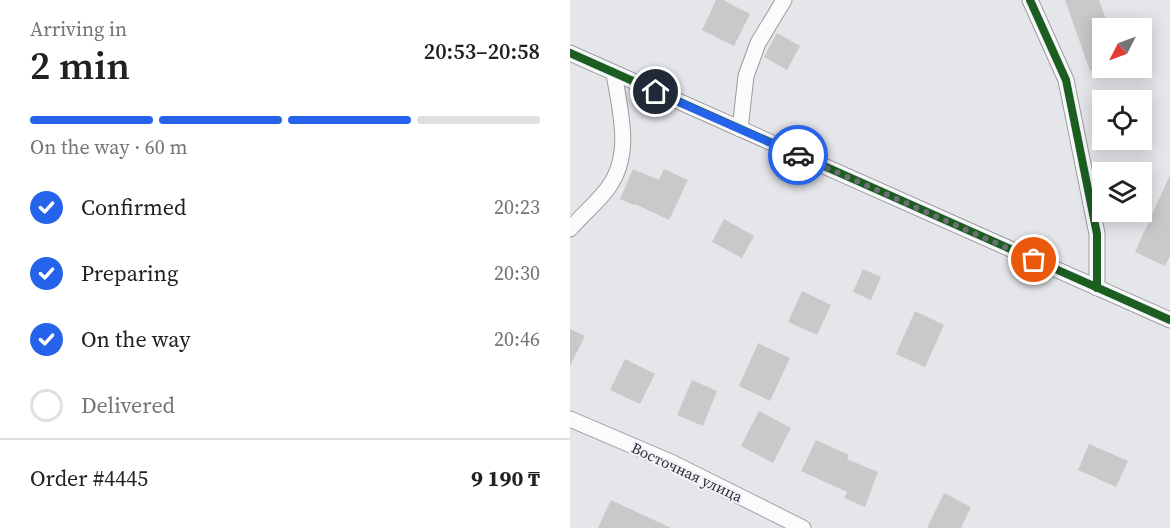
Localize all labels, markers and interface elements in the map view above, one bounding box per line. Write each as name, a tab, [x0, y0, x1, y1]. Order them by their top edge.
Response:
text: Arriving in	[30, 15, 127, 43]
north arrow	[1092, 18, 1152, 78]
map controls	[1092, 18, 1152, 222]
text: 20:53–20:58	[424, 36, 540, 66]
text: 2 min	[30, 39, 130, 92]
pin	[630, 66, 681, 117]
icon: home	[639, 75, 672, 108]
button: locate	[1092, 90, 1152, 150]
courier	[768, 125, 828, 185]
text: On the way · 60 m	[30, 133, 187, 161]
icon: car	[782, 139, 815, 172]
button: layers	[1092, 162, 1152, 222]
icon: check	[30, 191, 63, 224]
text: Confirmed	[81, 192, 186, 222]
text: 20:23	[494, 193, 540, 221]
pin	[1008, 234, 1059, 285]
icon: bag	[1017, 243, 1050, 276]
icon: check	[30, 257, 63, 290]
text: Preparing	[81, 258, 178, 288]
text: 20:30	[494, 259, 540, 287]
icon: check	[30, 323, 63, 356]
text: On the way	[81, 324, 190, 354]
text: 20:46	[494, 325, 540, 353]
text: Delivered	[81, 390, 175, 420]
street label: Восточная улица	[628, 437, 746, 507]
text: Order #4445	[30, 463, 148, 493]
text: 9 190 ₸	[471, 463, 540, 493]

